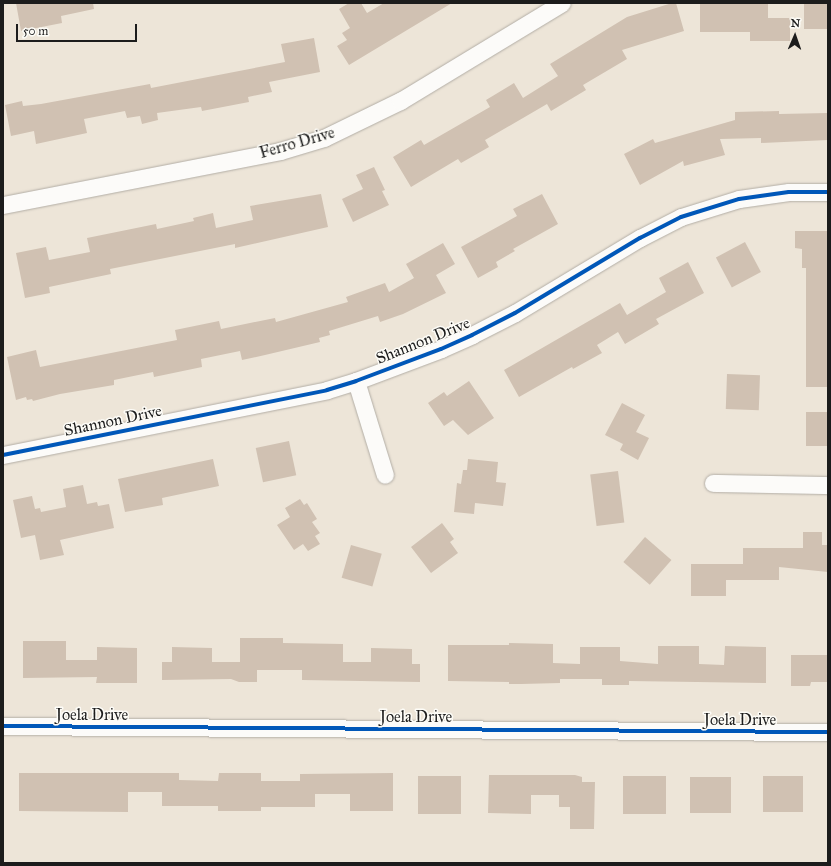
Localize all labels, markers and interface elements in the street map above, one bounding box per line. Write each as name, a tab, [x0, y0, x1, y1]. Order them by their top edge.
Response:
scale bar	[18, 16, 139, 42]
north arrow	[775, 16, 815, 56]
text: N	[791, 17, 800, 30]
text: 50 m	[23, 24, 48, 38]
street label: Ferro Drive	[257, 123, 337, 163]
street label: Shannon Drive	[373, 313, 473, 369]
street label: Shannon Drive	[62, 401, 164, 441]
street label: Joela Drive	[56, 705, 128, 725]
street label: Joela Drive	[380, 707, 452, 727]
street label: Joela Drive	[704, 710, 776, 730]

